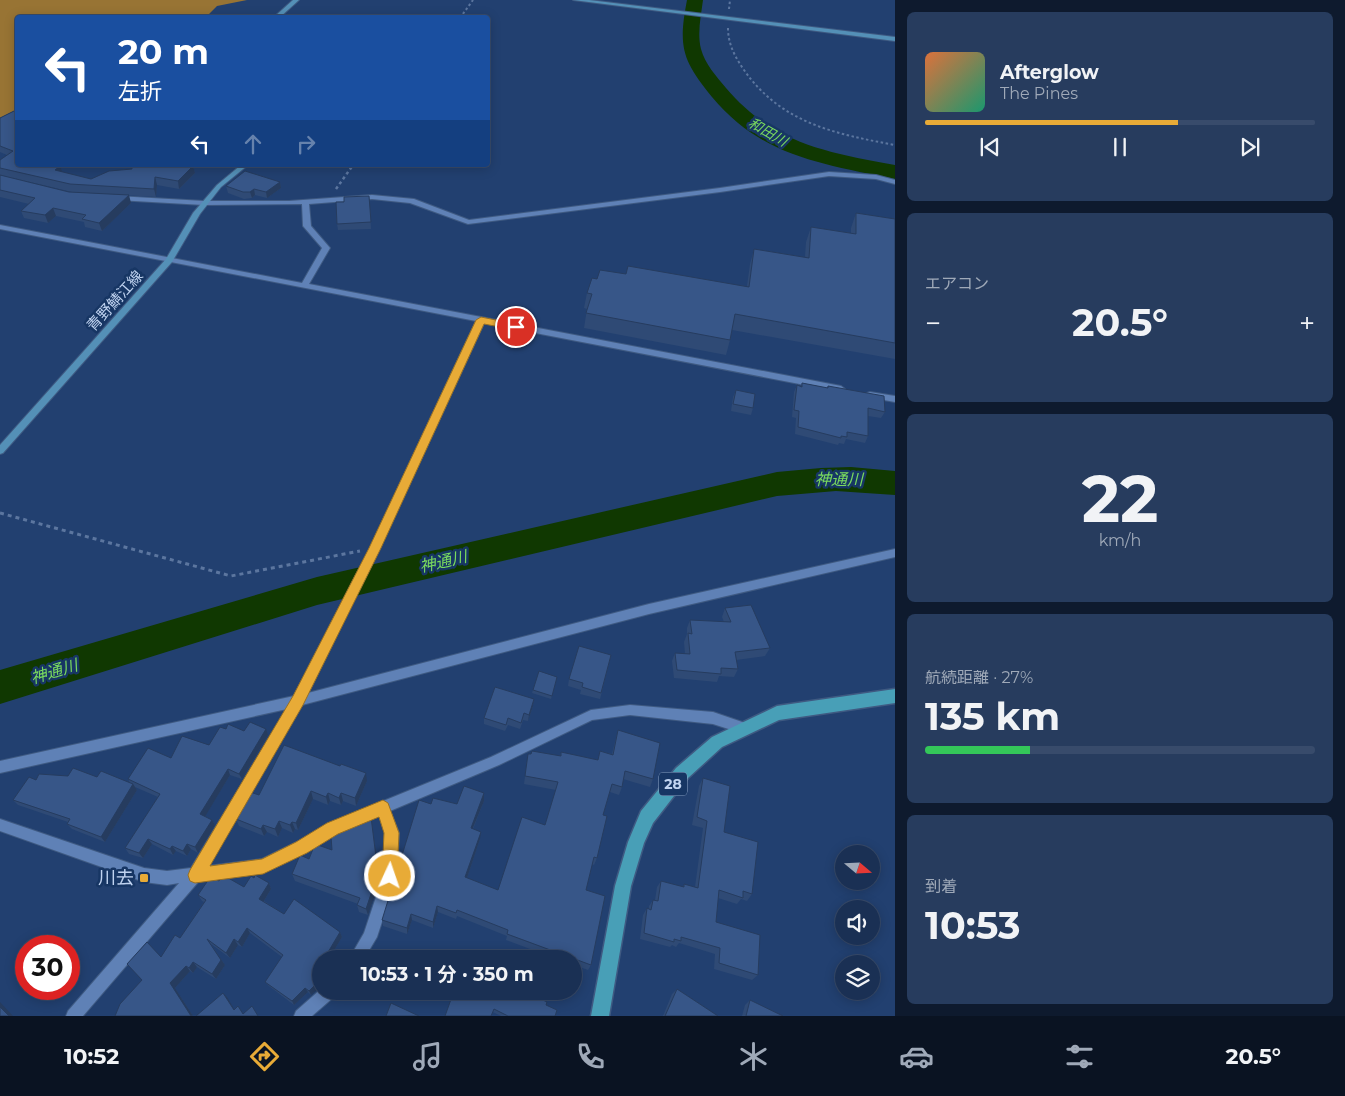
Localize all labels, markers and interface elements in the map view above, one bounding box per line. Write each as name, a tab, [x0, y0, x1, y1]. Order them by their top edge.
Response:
text: 20 m	[118, 30, 209, 73]
icon: left	[35, 35, 100, 100]
text: Afterglow	[1000, 61, 1099, 84]
text: 左折	[118, 78, 162, 105]
text: The Pines	[1000, 84, 1078, 103]
water label: 和田川	[745, 114, 792, 151]
icon: left	[186, 130, 214, 158]
icon: ahead	[239, 130, 267, 158]
icon: right	[292, 130, 320, 158]
icon: previous	[976, 133, 1004, 161]
icon: pause	[1106, 133, 1134, 161]
icon: next	[1236, 133, 1264, 161]
street label: 青野鯖江線	[82, 266, 147, 335]
text: エアコン	[925, 274, 989, 293]
text: 20.5°	[1072, 299, 1168, 346]
pin	[495, 306, 537, 348]
text: −	[925, 306, 941, 340]
text: +	[1299, 306, 1315, 340]
icon: arrive	[502, 313, 530, 341]
text: 22	[1082, 459, 1158, 538]
water label: 神通川	[815, 470, 865, 489]
text: km/h	[1099, 531, 1141, 550]
water label: 神通川	[418, 546, 471, 576]
water label: 神通川	[28, 655, 82, 688]
text: 航続距離 · 27%	[925, 668, 1033, 687]
text: 135 km	[925, 693, 1060, 740]
road number: 28	[659, 772, 687, 796]
north arrow	[835, 845, 880, 890]
map controls	[835, 845, 880, 1000]
position arrow	[363, 849, 415, 901]
place label: 川去	[98, 867, 134, 889]
marker: 川去	[138, 872, 150, 884]
text: 到着	[925, 877, 957, 896]
button: sound	[835, 900, 880, 945]
text: 10:53	[925, 902, 1021, 949]
speed limit sign: 30	[15, 935, 80, 1000]
button: layers	[835, 955, 880, 1000]
text: 10:53 · 1 分 · 350 m	[360, 963, 534, 986]
icon: directions	[247, 1039, 282, 1074]
icon: music	[410, 1039, 445, 1074]
icon: phone	[573, 1039, 608, 1074]
icon: climate	[736, 1039, 771, 1074]
icon: car	[899, 1039, 934, 1074]
icon: filters	[1062, 1039, 1097, 1074]
text: 10:52	[64, 1043, 119, 1070]
text: 20.5°	[1225, 1043, 1281, 1070]

